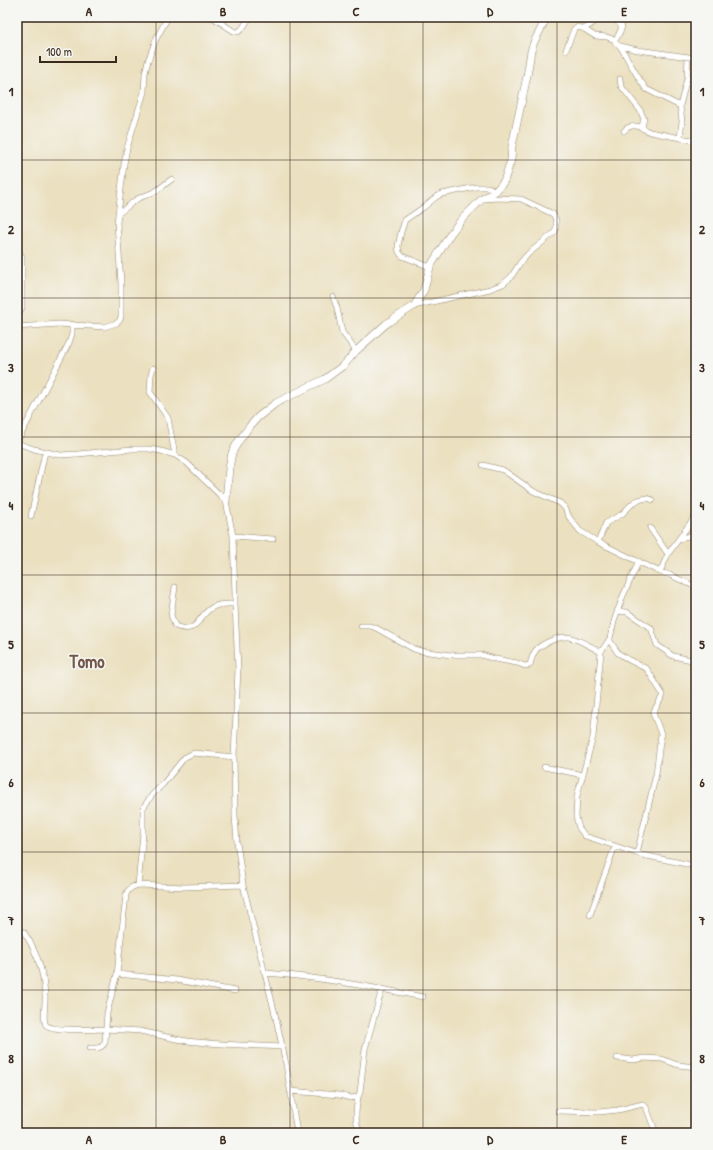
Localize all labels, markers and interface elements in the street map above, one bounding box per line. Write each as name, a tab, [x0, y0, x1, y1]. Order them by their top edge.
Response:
text: A	[86, 2, 93, 20]
text: B	[220, 2, 227, 20]
text: C	[352, 2, 360, 20]
text: D	[487, 2, 494, 20]
text: E	[621, 2, 627, 20]
scale bar	[40, 38, 116, 64]
text: 100 m	[46, 43, 72, 60]
text: 1	[9, 82, 14, 100]
text: 1	[700, 82, 705, 100]
text: 2	[8, 220, 15, 238]
text: 2	[699, 220, 706, 238]
text: 3	[8, 358, 14, 376]
text: 3	[699, 358, 705, 376]
text: 4	[9, 496, 14, 514]
text: 4	[700, 496, 705, 514]
text: 5	[8, 635, 14, 653]
text: 5	[699, 635, 705, 653]
district label: Tomo	[68, 649, 105, 674]
text: 6	[8, 773, 14, 791]
text: 6	[699, 773, 705, 791]
text: 7	[7, 911, 15, 929]
text: 7	[698, 911, 706, 929]
text: 8	[8, 1049, 14, 1067]
text: 8	[699, 1049, 705, 1067]
text: A	[86, 1130, 93, 1148]
text: B	[220, 1130, 227, 1148]
text: C	[352, 1130, 360, 1148]
text: D	[487, 1130, 494, 1148]
text: E	[621, 1130, 627, 1148]

